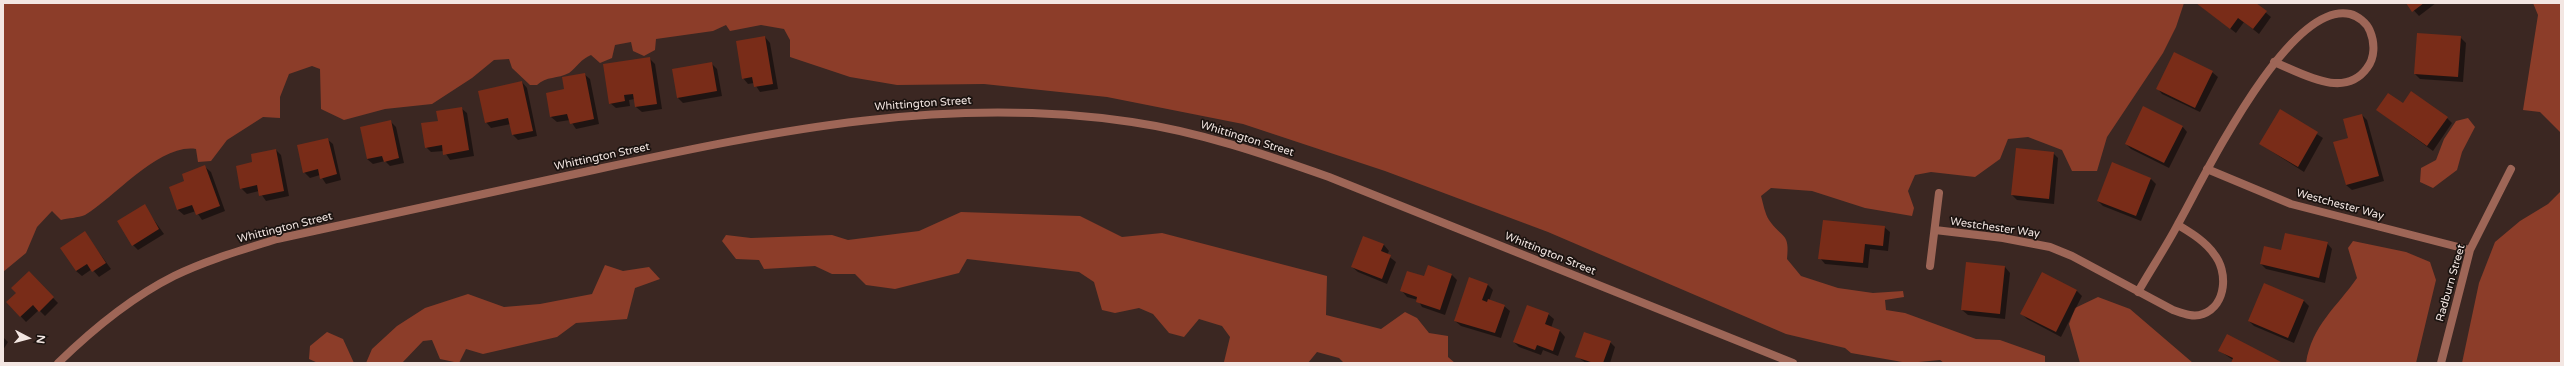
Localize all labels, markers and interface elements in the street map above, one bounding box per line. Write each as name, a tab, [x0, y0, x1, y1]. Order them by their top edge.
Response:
street label: Whittington Street	[874, 94, 972, 114]
street label: Whittington Street	[1199, 118, 1295, 160]
street label: Whittington Street	[553, 140, 651, 174]
street label: Westchester Way	[2295, 187, 2385, 223]
street label: Whittington Street	[236, 210, 334, 246]
street label: Westchester Way	[1949, 215, 2041, 241]
street label: Whittington Street	[1502, 230, 1598, 278]
street label: Radburn Street	[2434, 243, 2468, 323]
north arrow	[8, 318, 48, 358]
text: N	[34, 334, 47, 344]

